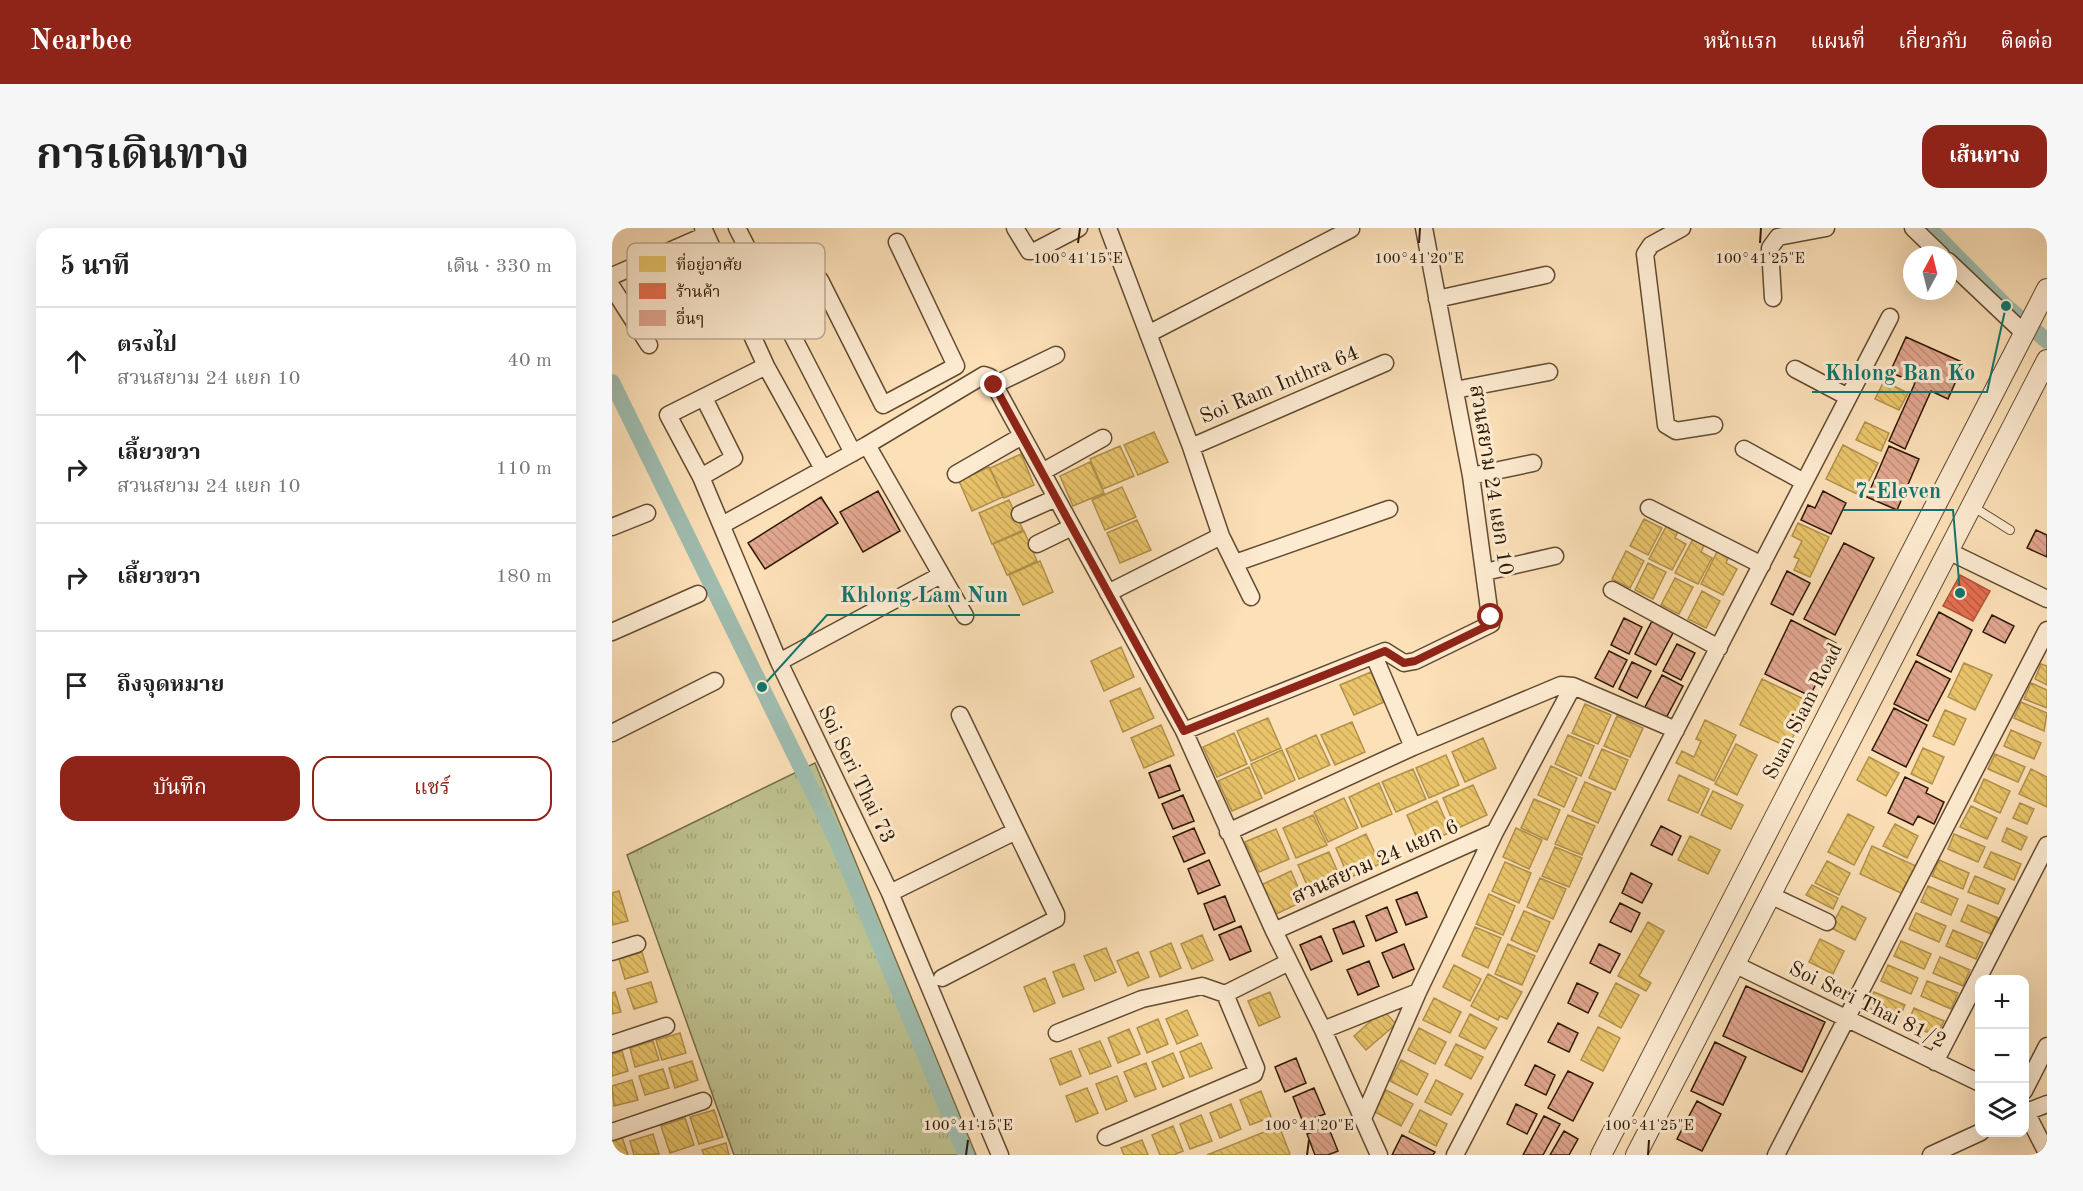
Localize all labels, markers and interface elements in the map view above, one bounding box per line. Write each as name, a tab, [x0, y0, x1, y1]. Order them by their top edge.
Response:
text: Nearbee	[30, 28, 132, 56]
text: หน้าแรก	[1704, 32, 1777, 53]
text: แผนที่	[1810, 32, 1865, 53]
text: เกี่ยวกับ	[1898, 32, 1968, 53]
text: ติดต่อ	[2001, 32, 2053, 53]
button: เส้นทาง	[1922, 125, 2047, 188]
text: การเดินทาง	[36, 136, 249, 178]
legend	[627, 243, 825, 339]
north arrow	[1903, 246, 1957, 300]
text: 100°41'15"E	[1033, 252, 1123, 267]
text: 100°41'20"E	[1374, 252, 1464, 267]
text: 100°41'25"E	[1715, 252, 1805, 267]
text: ที่อยู่อาศัย	[676, 253, 742, 275]
text: 5 นาที	[60, 254, 130, 280]
text: เดิน · 330 m	[446, 257, 552, 277]
text: ร้านค้า	[676, 283, 720, 301]
text: อื่นๆ	[676, 307, 704, 328]
text: ตรงไป	[117, 334, 177, 356]
street label: Soi Ram Inthra 64	[1197, 342, 1362, 428]
icon: ahead	[60, 345, 93, 378]
text: 40 m	[507, 351, 552, 371]
callout: Khlong Ban Ko	[1812, 352, 1987, 392]
text: Khlong Ban Ko	[1825, 363, 1975, 385]
text: สวนสยาม 24 แยก 10	[117, 369, 300, 389]
route end	[980, 371, 1006, 397]
street label: สวนสยาม 24 แยก 10	[1465, 384, 1516, 577]
text: เลี้ยวขวา	[117, 442, 201, 464]
icon: right	[60, 453, 93, 486]
text: 110 m	[496, 459, 552, 479]
callout: 7-Eleven	[1843, 470, 1953, 510]
text: สวนสยาม 24 แยก 10	[117, 477, 300, 497]
text: 7-Eleven	[1855, 481, 1941, 503]
icon: right	[60, 561, 93, 594]
text: เลี้ยวขวา	[117, 566, 201, 588]
text: 180 m	[496, 567, 552, 587]
callout: Khlong Lam Nun	[827, 575, 1020, 615]
text: Khlong Lam Nun	[840, 585, 1008, 607]
route start	[1477, 603, 1503, 629]
street label: Suan Siam Road	[1760, 640, 1847, 783]
icon: arrive	[60, 669, 93, 702]
text: ถึงจุดหมาย	[117, 674, 224, 696]
street label: Soi Seri Thai 73	[813, 702, 898, 847]
button: บันทึก	[60, 756, 300, 821]
button: แชร์	[312, 756, 552, 821]
street label: สวนสยาม 24 แยก 6	[1289, 816, 1462, 909]
street label: Soi Seri Thai 81/2	[1785, 958, 1949, 1053]
map controls	[1975, 975, 2029, 1137]
button: +	[1975, 975, 2029, 1029]
button: −	[1975, 1029, 2029, 1083]
button: layers	[1975, 1083, 2029, 1137]
text: 100°41'15"E	[923, 1119, 1013, 1134]
text: 100°41'20"E	[1264, 1119, 1354, 1134]
text: 100°41'25"E	[1604, 1119, 1694, 1134]

